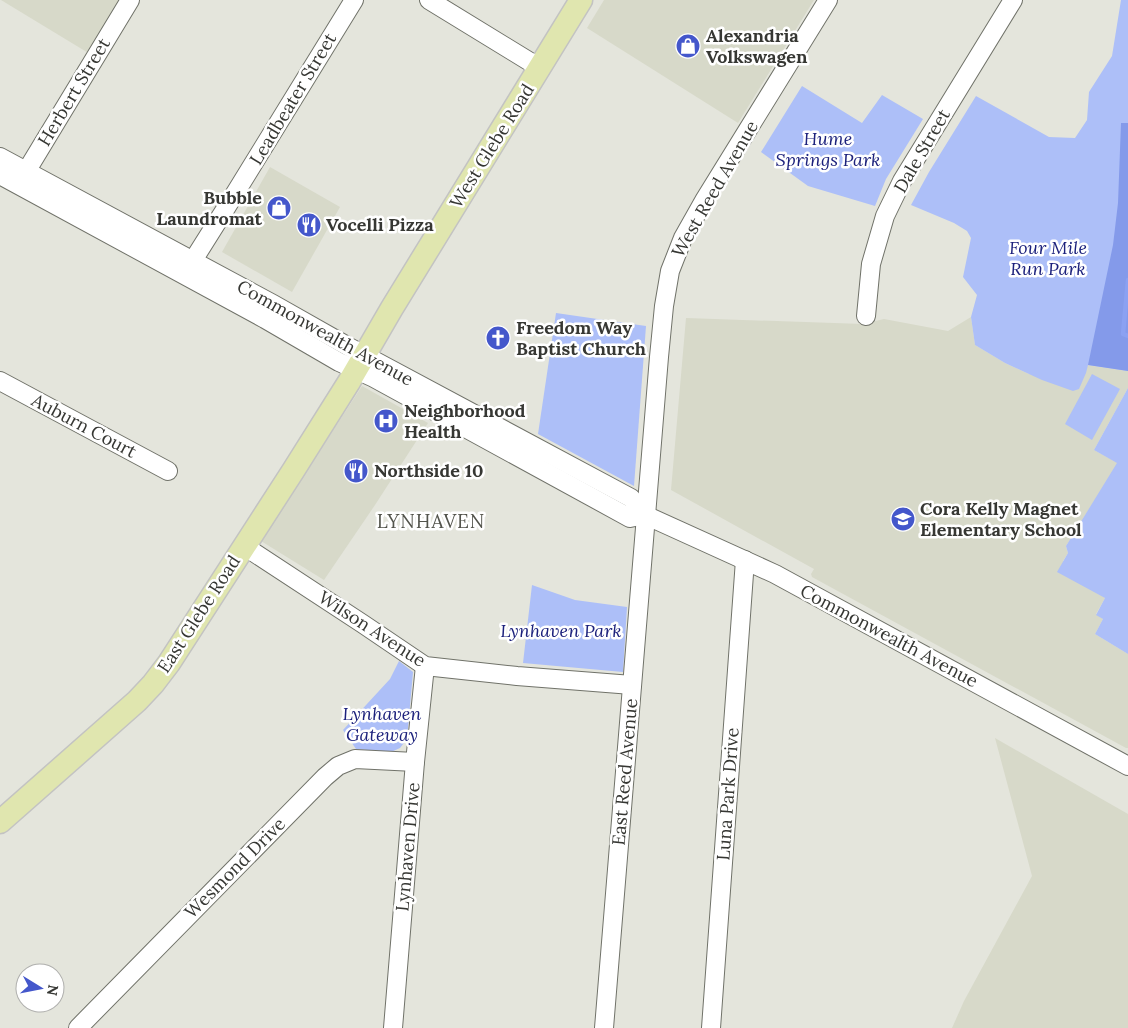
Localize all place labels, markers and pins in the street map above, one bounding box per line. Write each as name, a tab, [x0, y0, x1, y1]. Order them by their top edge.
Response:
place label: Alexandria Volkswagen	[706, 24, 808, 68]
shop icon: Alexandria Volkswagen	[675, 33, 701, 59]
place label: Bubble Laundromat	[156, 186, 263, 230]
shop icon: Bubble Laundromat	[266, 195, 292, 221]
restaurant icon: Vocelli Pizza	[296, 212, 322, 238]
place label: Vocelli Pizza	[326, 213, 434, 236]
place label: Freedom Way Baptist Church	[516, 316, 646, 360]
church icon: Freedom Way Baptist Church	[485, 325, 511, 351]
place label: Neighborhood Health	[404, 399, 526, 443]
hospital icon: Neighborhood Health	[373, 408, 399, 434]
restaurant icon: Northside 10	[343, 458, 369, 484]
place label: Northside 10	[374, 459, 483, 482]
place label: Cora Kelly Magnet Elementary School	[920, 497, 1082, 541]
school or university icon: Cora Kelly Magnet Elementary School	[890, 506, 916, 532]

